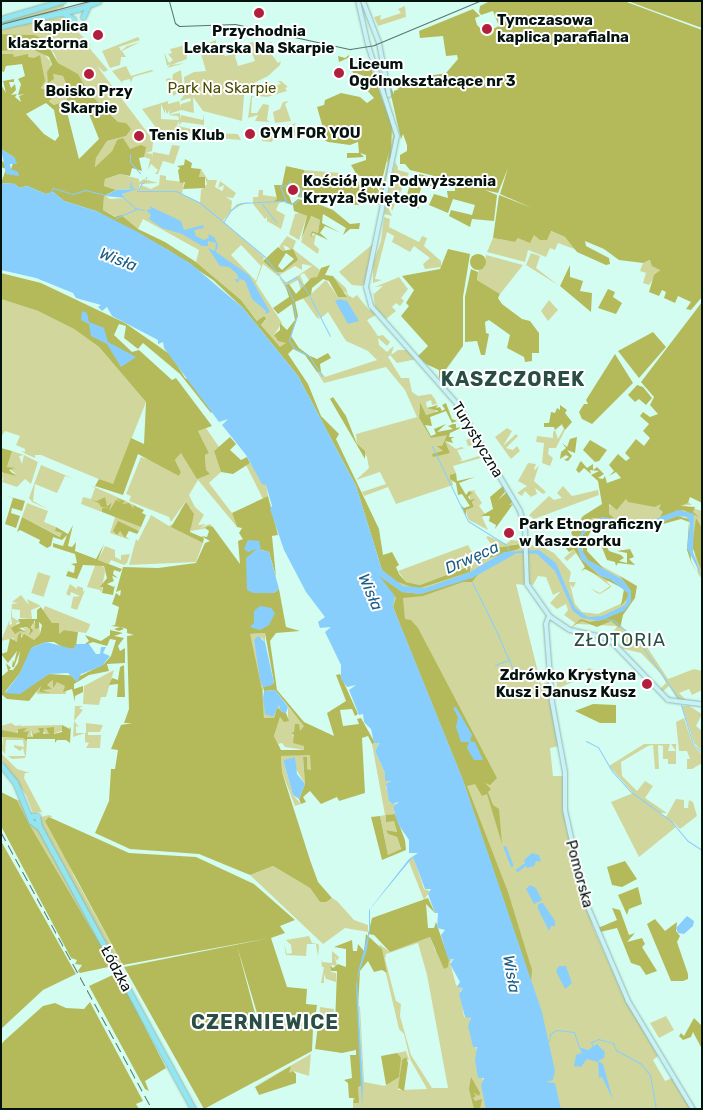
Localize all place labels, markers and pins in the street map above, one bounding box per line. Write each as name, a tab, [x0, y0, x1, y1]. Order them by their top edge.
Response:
marker: Przychodnia Lekarska Na Skarpie	[252, 6, 266, 20]
place label: Tymczasowa kaplica parafialna	[497, 11, 629, 46]
place label: Kaplica klasztorna	[8, 17, 88, 52]
place label: Przychodnia Lekarska Na Skarpie	[184, 22, 334, 57]
marker: Tymczasowa kaplica parafialna	[481, 23, 493, 35]
marker: Kaplica klasztorna	[92, 29, 104, 41]
place label: Liceum Ogólnokształcące nr 3	[349, 55, 516, 90]
marker: Liceum Ogólnokształcące nr 3	[333, 67, 345, 79]
marker: Boisko Przy Skarpie	[83, 68, 95, 80]
place label: Boisko Przy Skarpie	[45, 82, 133, 117]
place label: GYM FOR YOU	[260, 125, 361, 143]
place label: Tenis Klub	[149, 127, 225, 145]
marker: GYM FOR YOU	[244, 128, 256, 140]
marker: Tenis Klub	[133, 130, 145, 142]
place label: Kościół pw. Podwyższenia Krzyża Świętego	[303, 172, 496, 207]
marker: Kościół pw. Podwyższenia Krzyża Świętego	[287, 184, 299, 196]
place label: Park Etnograficzny w Kaszczorku	[519, 515, 663, 550]
marker: Park Etnograficzny w Kaszczorku	[503, 527, 515, 539]
place label: Zdrówko Krystyna Kusz i Janusz Kusz	[496, 666, 636, 701]
marker: Zdrówko Krystyna Kusz i Janusz Kusz	[640, 677, 654, 691]

